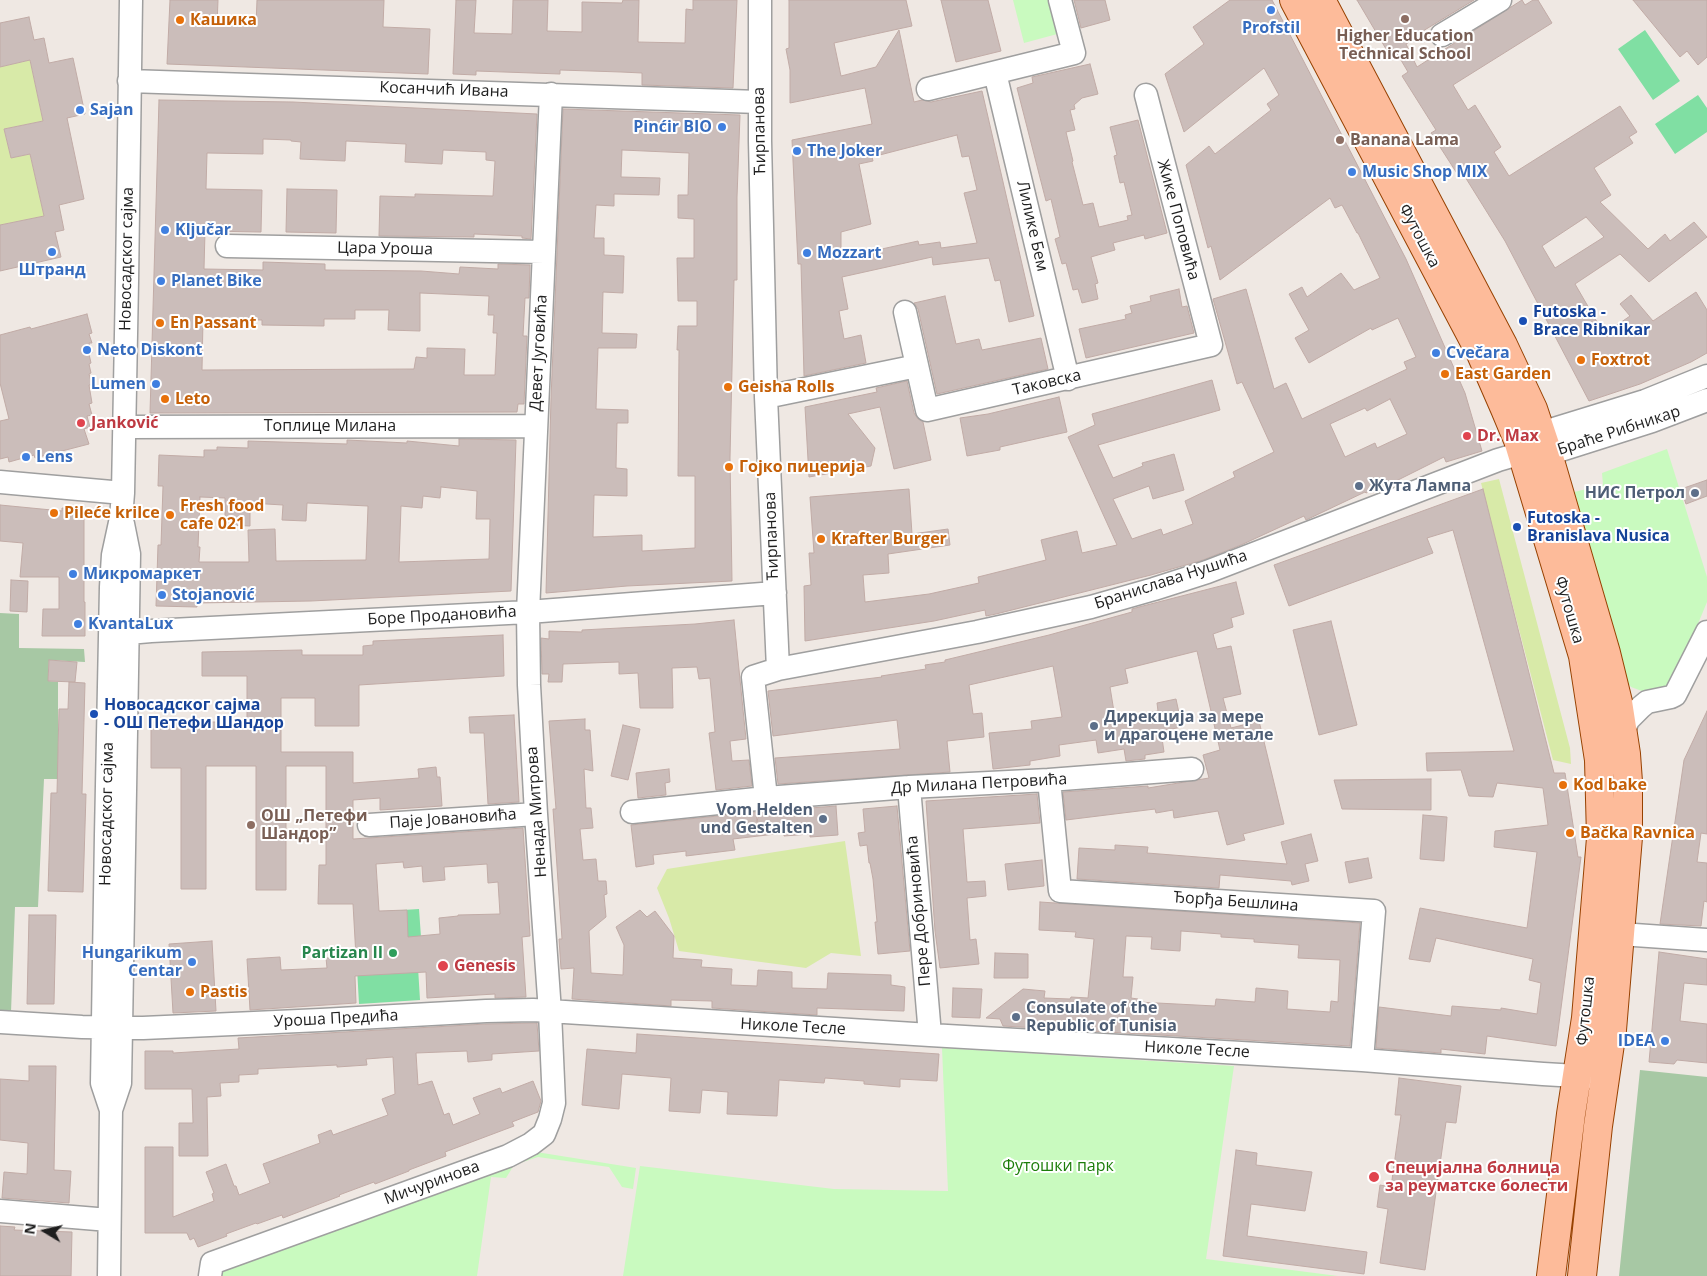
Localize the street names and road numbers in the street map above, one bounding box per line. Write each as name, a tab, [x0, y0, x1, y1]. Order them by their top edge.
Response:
street label: Косанчић Ивана	[379, 78, 509, 102]
street label: Ћирпанова	[750, 87, 770, 175]
street label: Жике Поповића	[1153, 158, 1203, 282]
street label: Лилике Бем	[1012, 179, 1052, 273]
street label: Новосадског сајма	[116, 187, 138, 331]
street label: Футошка	[1394, 201, 1444, 271]
street label: Цара Уроша	[337, 239, 433, 259]
street label: Девет Југовића	[526, 294, 552, 412]
street label: Таковска	[1011, 366, 1083, 400]
street label: Браће Рибникар	[1555, 402, 1683, 460]
street label: Топлице Милана	[264, 416, 396, 436]
street label: Ћирпанова	[761, 492, 783, 580]
street label: Бранислава Нушића	[1092, 546, 1250, 614]
street label: Футошка	[1550, 574, 1588, 646]
street label: Боре Продановића	[367, 603, 517, 629]
street label: Новосадског сајма	[96, 742, 118, 886]
street label: Ненада Митрова	[523, 746, 551, 878]
street label: Др Милана Петровића	[890, 770, 1068, 798]
street label: Паје Јовановића	[389, 805, 517, 833]
street label: Пере Добриновића	[903, 835, 935, 987]
street label: Ђорђа Бешлина	[1173, 888, 1299, 916]
street label: Футошка	[1573, 976, 1599, 1046]
street label: Уроша Предића	[273, 1006, 399, 1032]
street label: Николе Тесле	[740, 1015, 846, 1039]
street label: Николе Тесле	[1144, 1038, 1250, 1062]
street label: Мичуринова	[382, 1157, 482, 1209]

